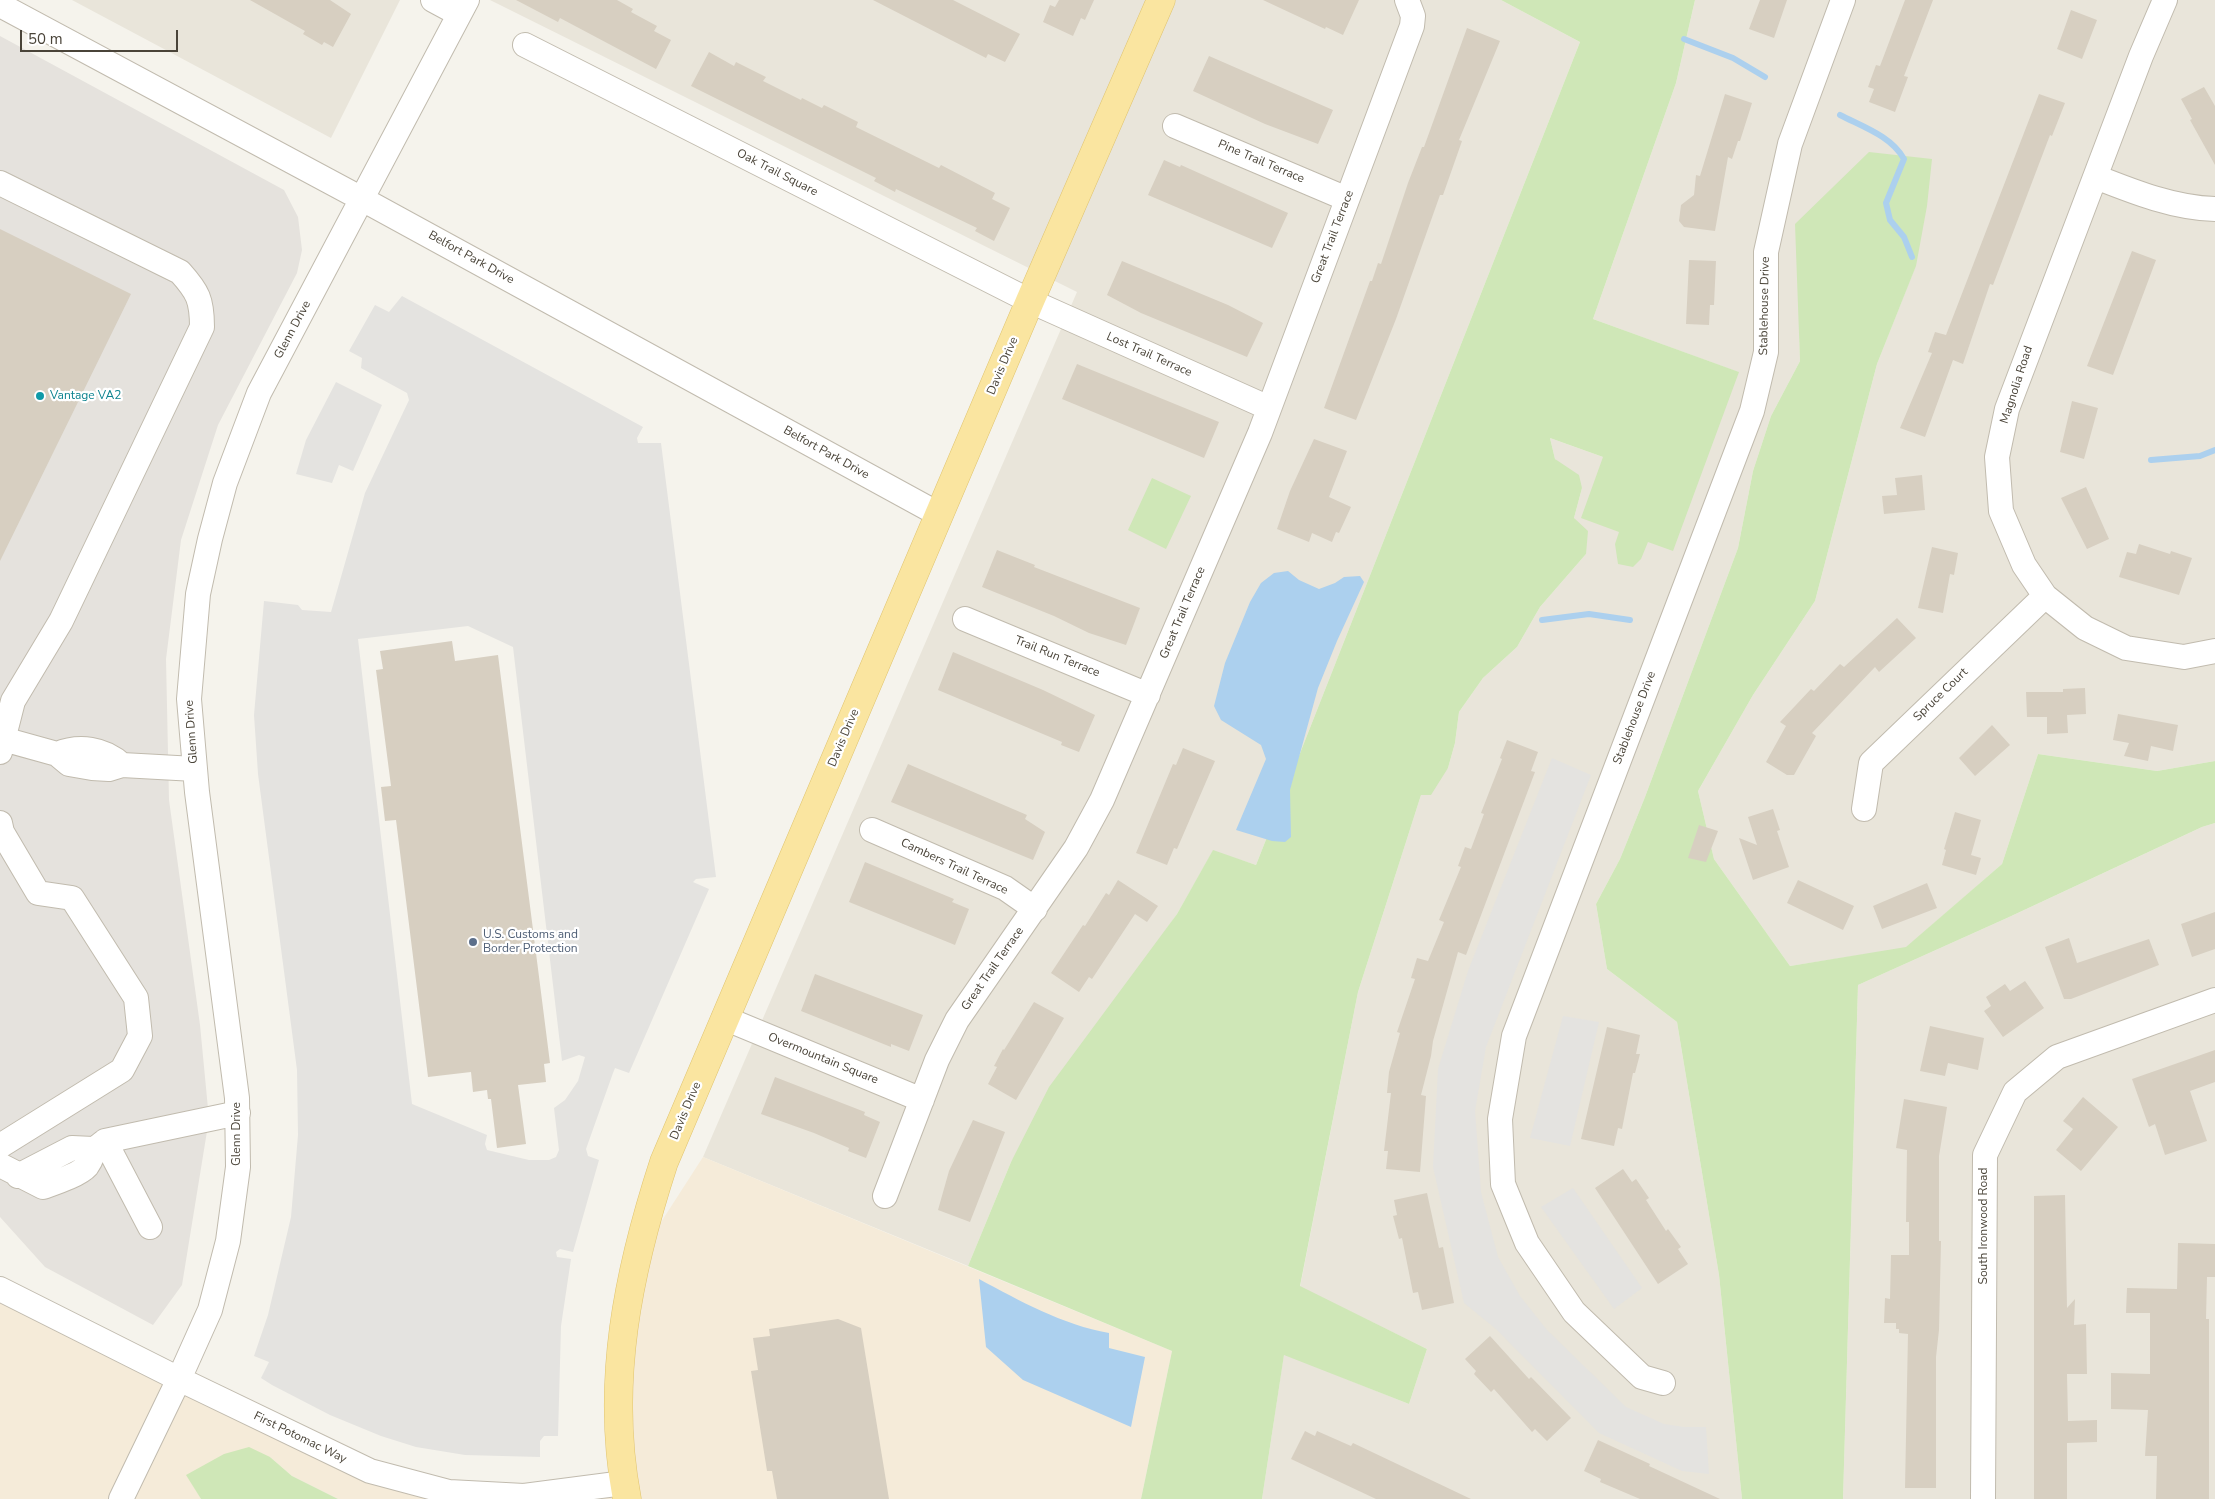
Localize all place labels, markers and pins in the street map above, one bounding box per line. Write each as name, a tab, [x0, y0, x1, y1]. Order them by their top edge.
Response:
place label: Vantage VA2	[50, 389, 121, 403]
marker: Vantage VA2	[34, 390, 46, 402]
place label: U.S. Customs and Border Protection	[483, 928, 578, 956]
marker: U.S. Customs and Border Protection	[467, 936, 479, 948]

